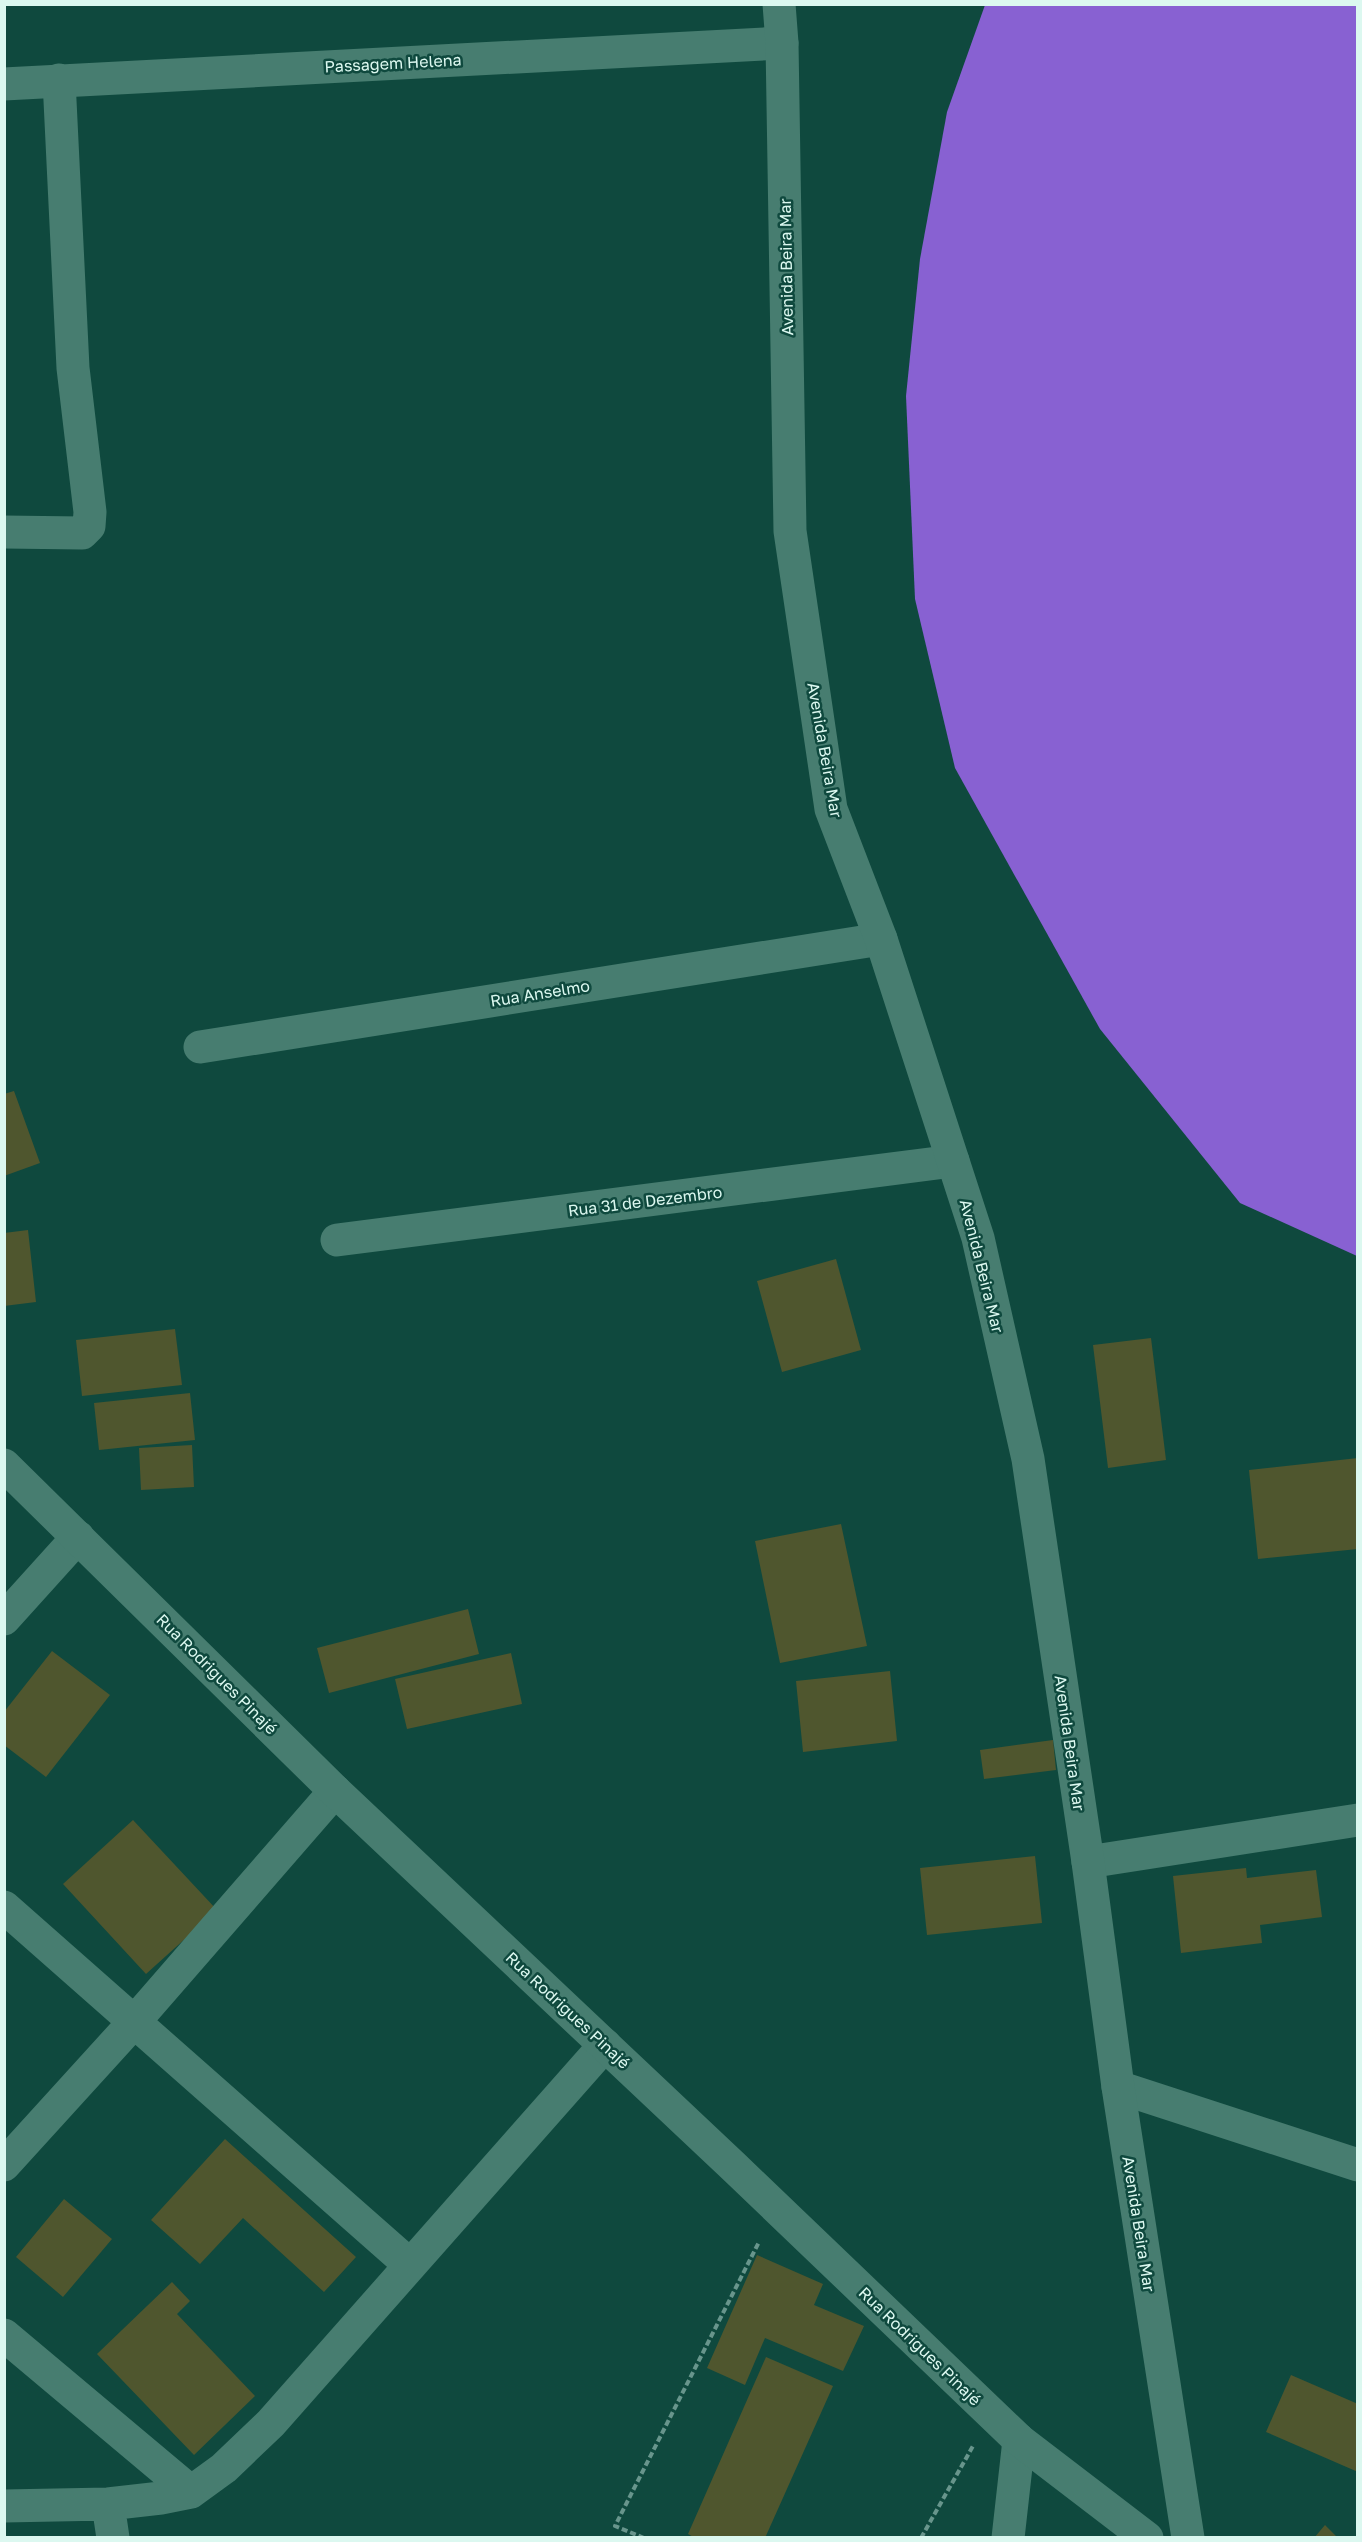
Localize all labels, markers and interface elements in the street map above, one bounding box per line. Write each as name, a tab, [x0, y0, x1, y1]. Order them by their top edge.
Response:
street label: Passagem Helena	[324, 49, 462, 77]
street label: Avenida Beira Mar	[775, 198, 797, 336]
street label: Avenida Beira Mar	[803, 681, 847, 819]
street label: Rua Anselmo	[489, 975, 591, 1011]
street label: Rua 31 de Dezembro	[567, 1182, 723, 1220]
street label: Avenida Beira Mar	[956, 1197, 1008, 1335]
street label: Rua Rodrigues Pinajé	[152, 1609, 282, 1739]
street label: Avenida Beira Mar	[1051, 1674, 1089, 1812]
street label: Rua Rodrigues Pinajé	[502, 1947, 634, 2073]
street label: Avenida Beira Mar	[1118, 2155, 1160, 2293]
street label: Rua Rodrigues Pinajé	[855, 2282, 985, 2410]

